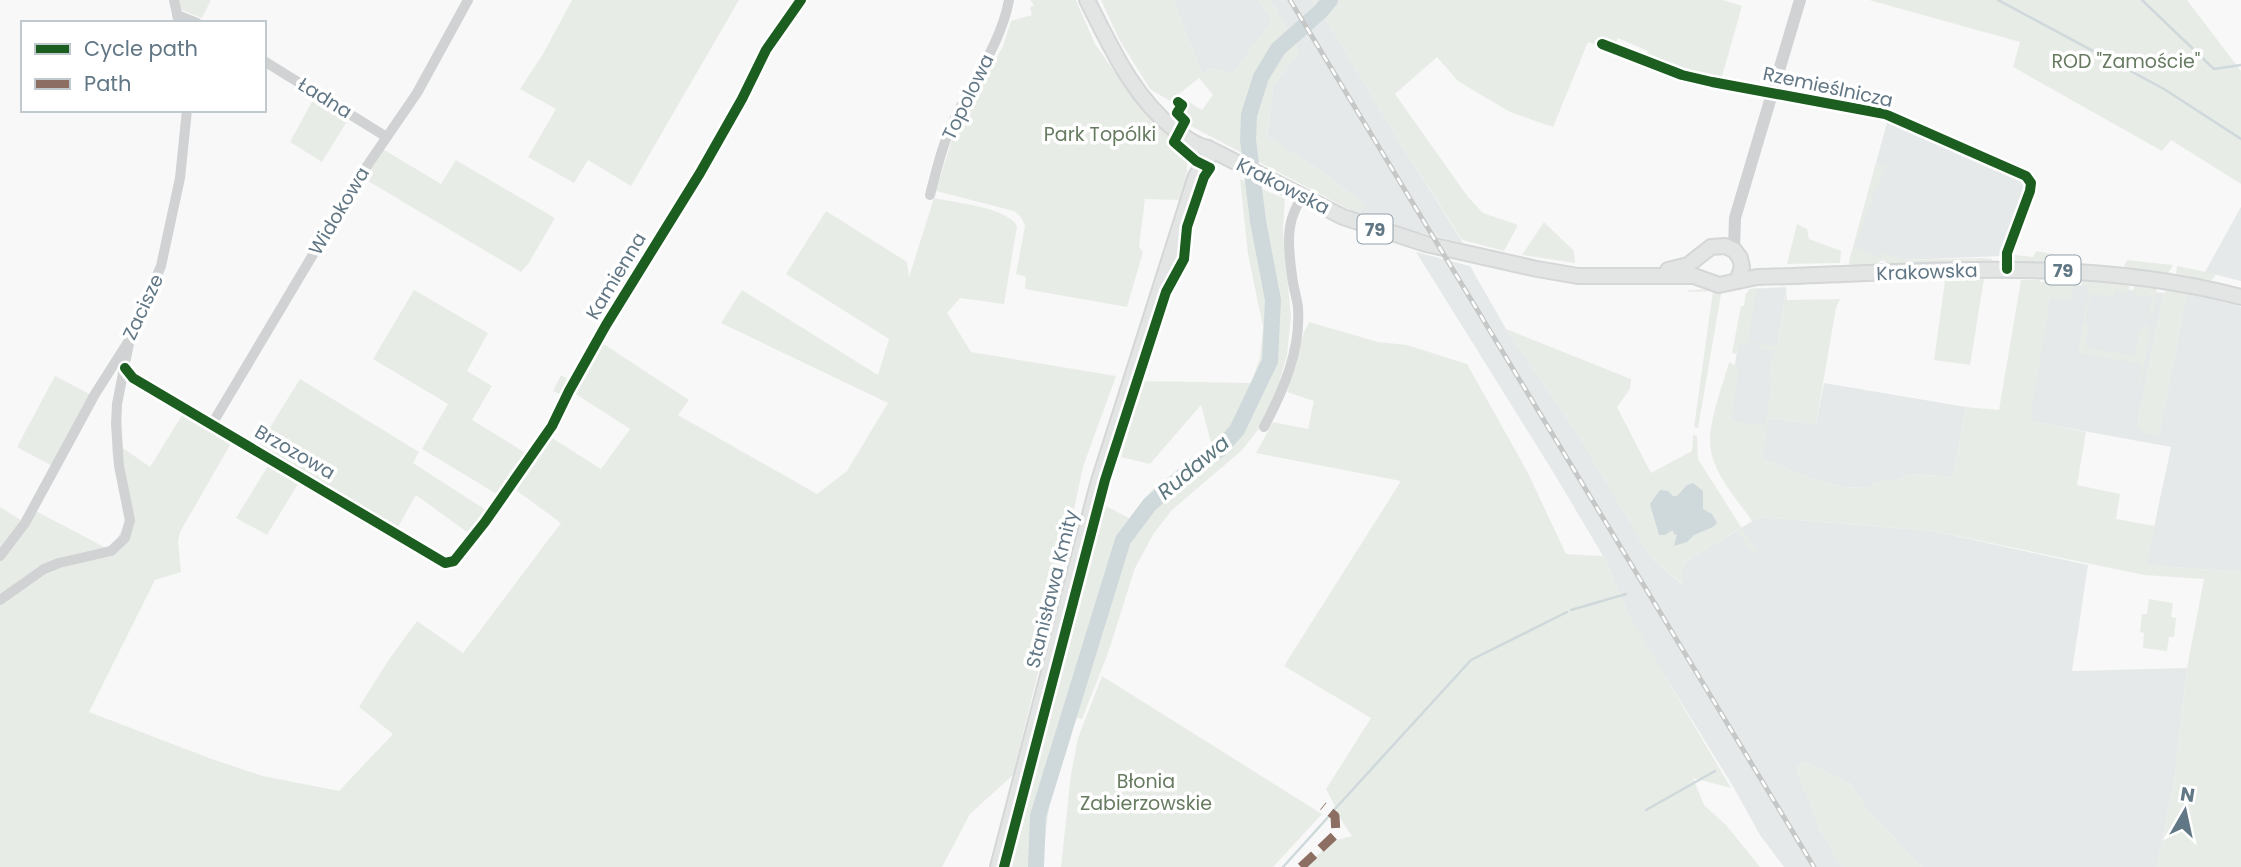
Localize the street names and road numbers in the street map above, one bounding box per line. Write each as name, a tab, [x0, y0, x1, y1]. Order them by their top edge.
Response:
street label: Topolowa	[936, 49, 1000, 145]
street label: Rzemieślnicza	[1760, 60, 1896, 114]
street label: Ładna	[293, 71, 357, 125]
street label: Krakowska	[1232, 151, 1334, 221]
street label: Widokowa	[302, 162, 376, 260]
road number: 79	[1358, 214, 1392, 244]
street label: Kamienna	[579, 227, 653, 325]
road number: 79	[2046, 256, 2080, 284]
street label: Krakowska	[1876, 257, 1978, 287]
street label: Zacisze	[116, 270, 170, 344]
street label: Brzozowa	[250, 418, 340, 486]
street label: Stanisława Kmity	[1019, 507, 1085, 671]

